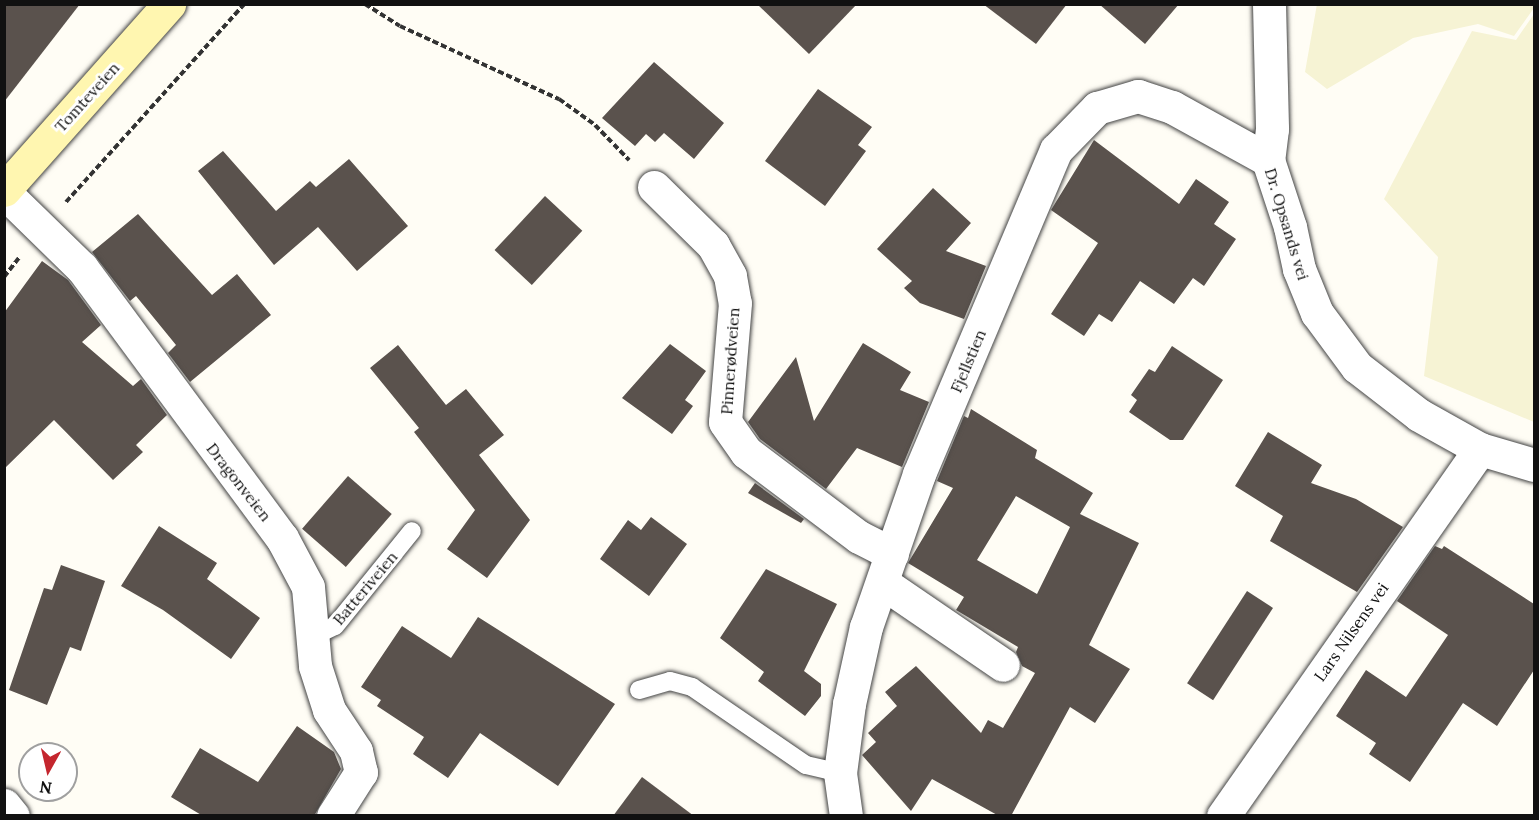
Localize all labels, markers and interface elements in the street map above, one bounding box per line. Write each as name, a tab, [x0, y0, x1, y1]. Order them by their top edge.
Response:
street label: Tomteveien	[51, 58, 123, 136]
street label: Dr. Opsands vei	[1261, 166, 1313, 282]
street label: Pinnerødveien	[717, 307, 743, 415]
street label: Fjellstien	[946, 327, 990, 395]
street label: Dragonveien	[202, 439, 276, 525]
street label: Batteriveien	[329, 547, 401, 629]
street label: Lars Nilsens vei	[1310, 579, 1392, 685]
north arrow	[18, 742, 78, 802]
text: N	[38, 777, 53, 799]

